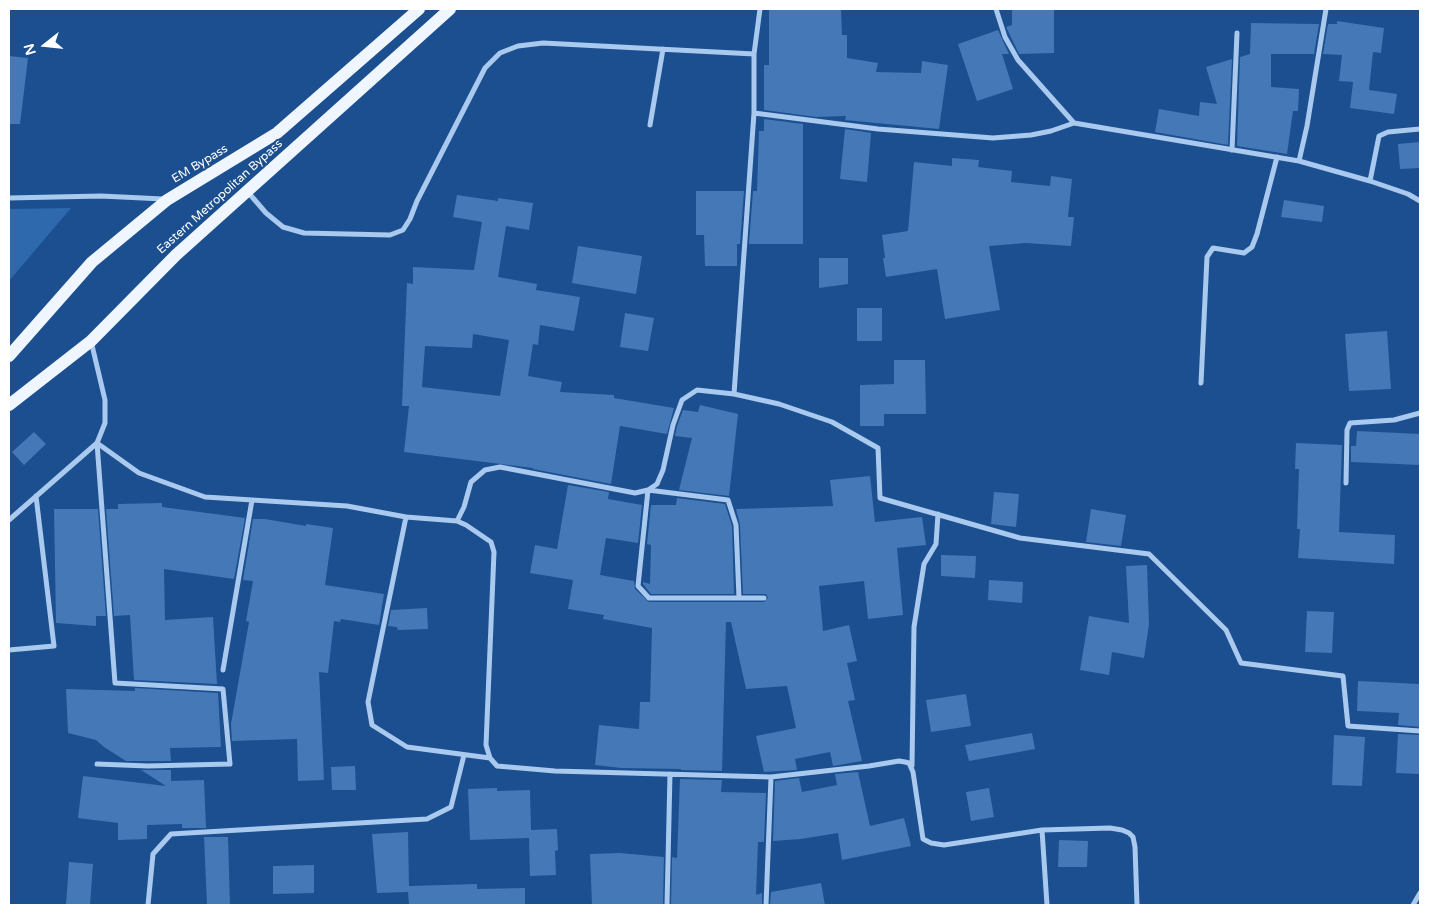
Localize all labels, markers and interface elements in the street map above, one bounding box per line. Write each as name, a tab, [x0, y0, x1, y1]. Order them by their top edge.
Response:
north arrow	[20, 20, 70, 70]
text: N	[20, 42, 40, 57]
street label: Eastern Metropolitan Bypass	[154, 137, 286, 257]
street label: EM Bypass	[169, 142, 231, 186]

